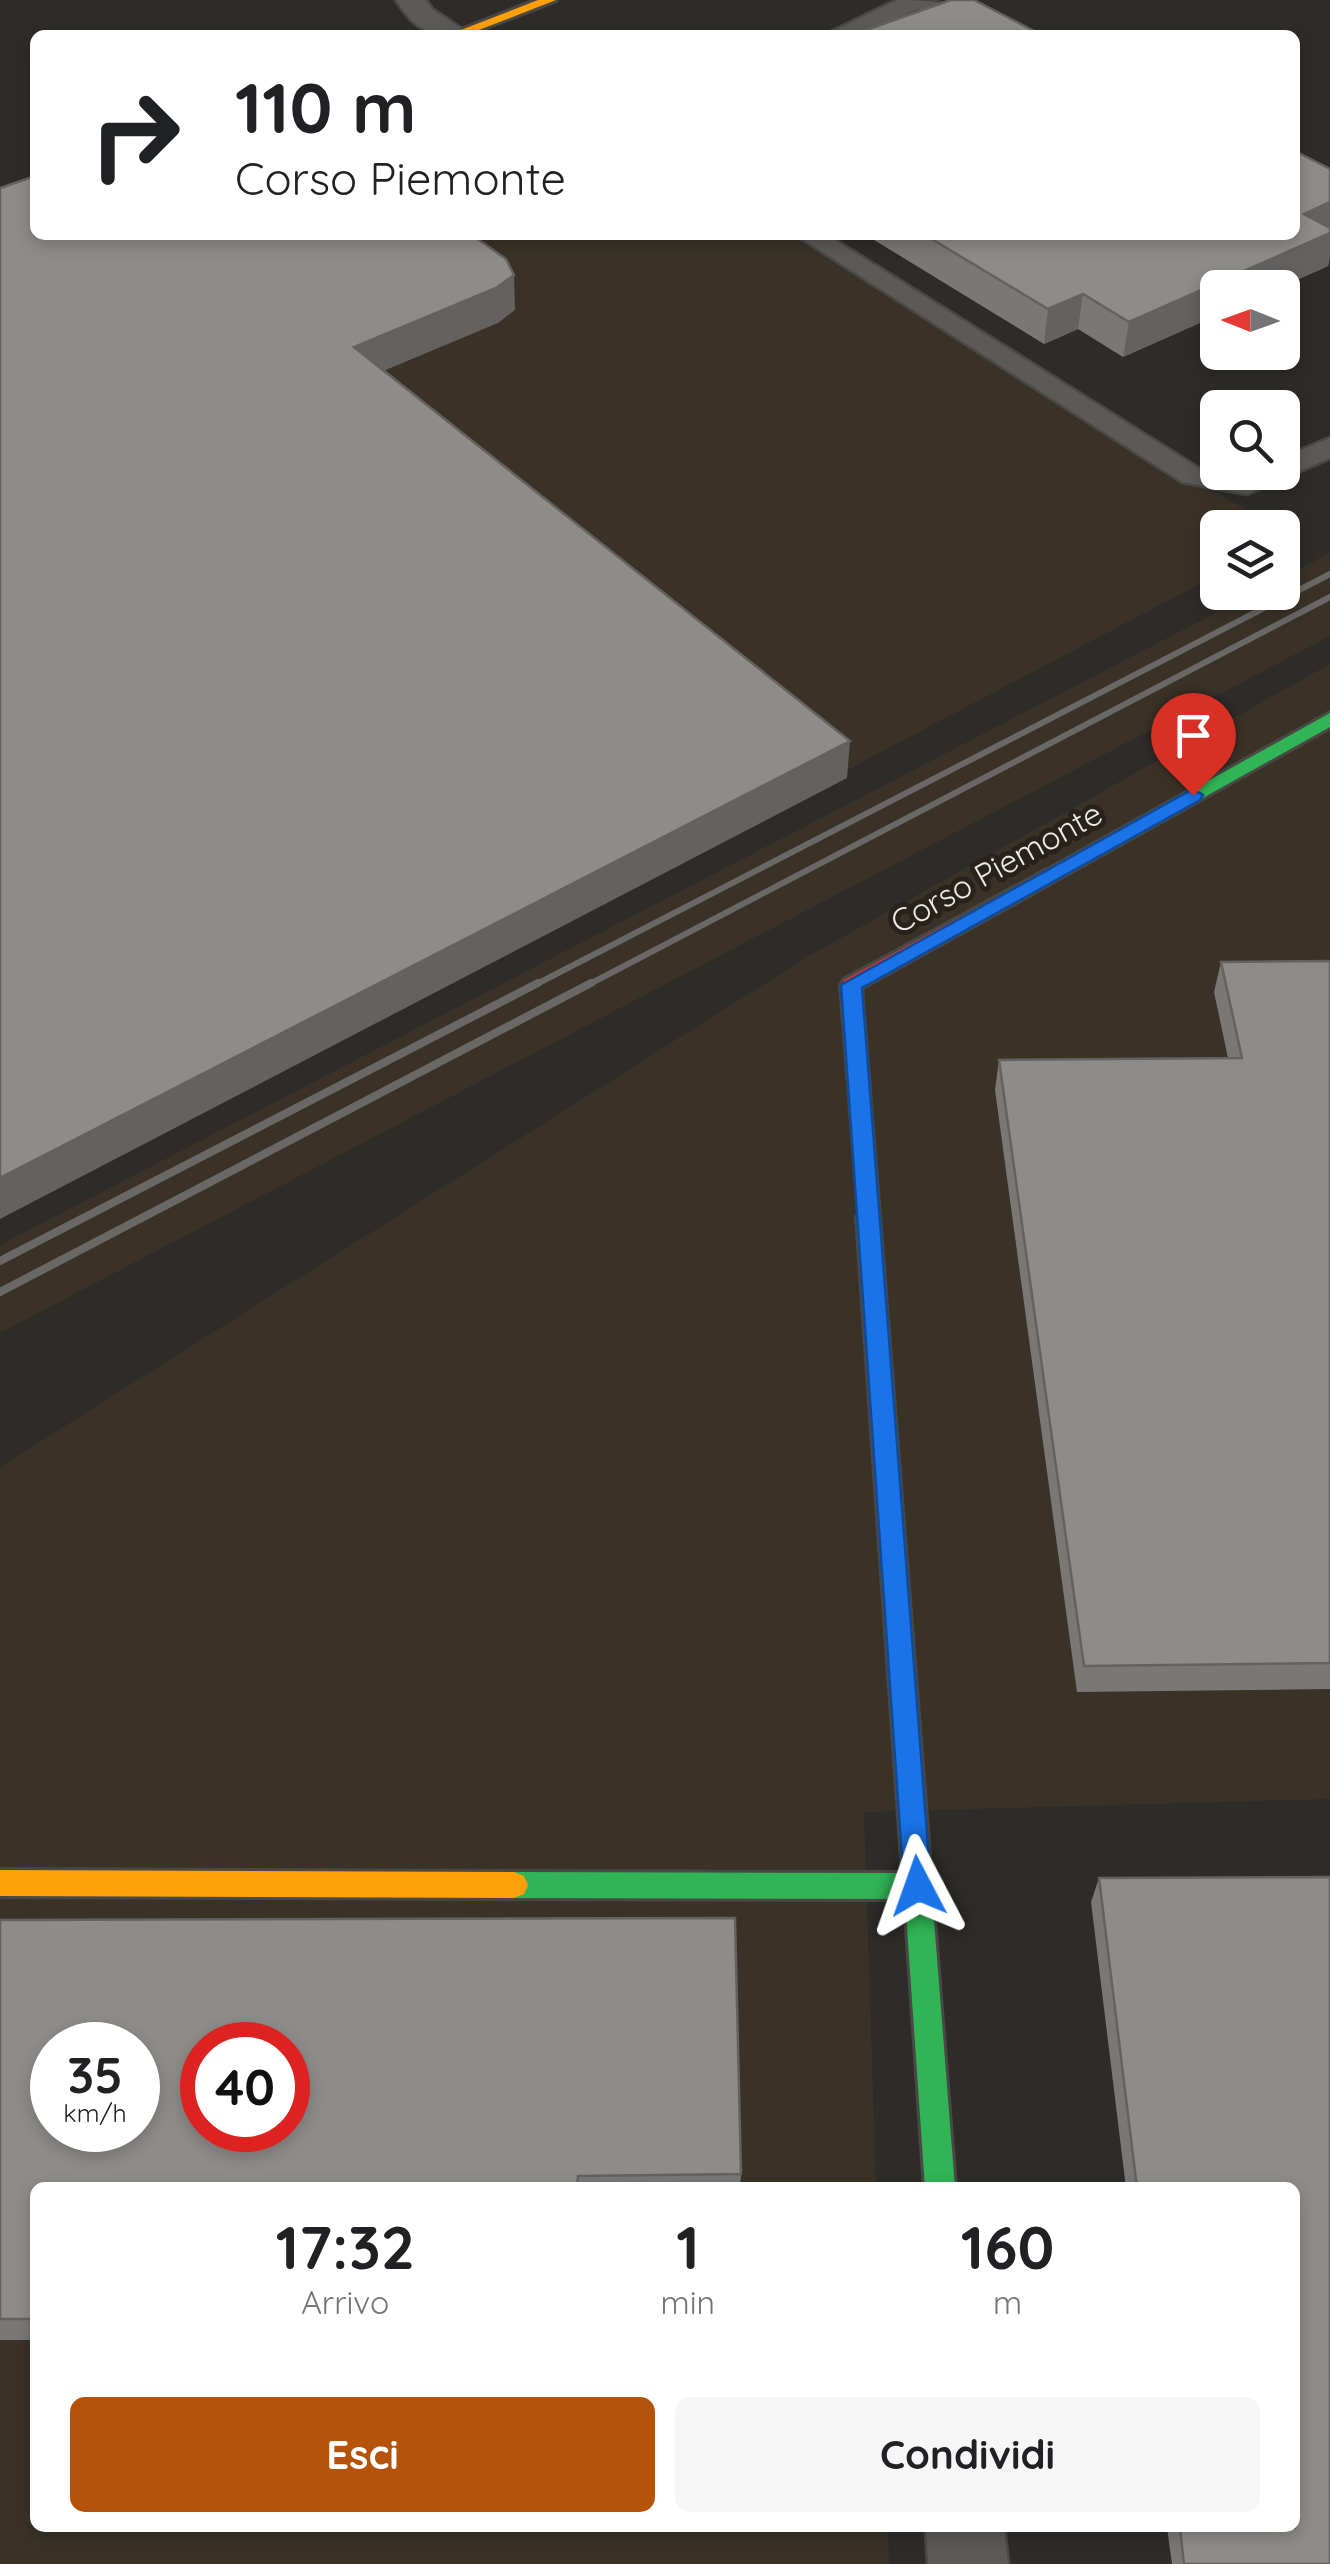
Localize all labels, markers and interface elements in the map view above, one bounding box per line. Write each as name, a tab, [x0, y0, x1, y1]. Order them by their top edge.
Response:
text: 110 m	[235, 63, 417, 151]
icon: right	[70, 70, 200, 200]
text: Corso Piemonte	[235, 150, 566, 206]
north arrow	[1200, 270, 1300, 370]
map controls	[1200, 270, 1300, 610]
button: search	[1200, 390, 1300, 490]
button: layers	[1200, 510, 1300, 610]
pin	[1151, 693, 1236, 796]
icon: arrive	[1166, 708, 1221, 763]
street label: Corso Piemonte	[883, 792, 1109, 942]
position arrow	[866, 1834, 970, 1938]
speed limit sign: 40	[180, 2022, 310, 2152]
text: 35	[67, 2043, 123, 2106]
text: km/h	[63, 2097, 127, 2128]
text: 17:32	[276, 2209, 415, 2284]
text: 1	[676, 2209, 700, 2284]
text: 160	[961, 2209, 1054, 2284]
text: Arrivo	[301, 2282, 389, 2322]
text: min	[661, 2282, 715, 2322]
text: m	[993, 2282, 1022, 2322]
button: Esci	[70, 2397, 655, 2512]
button: Condividi	[675, 2397, 1260, 2512]

